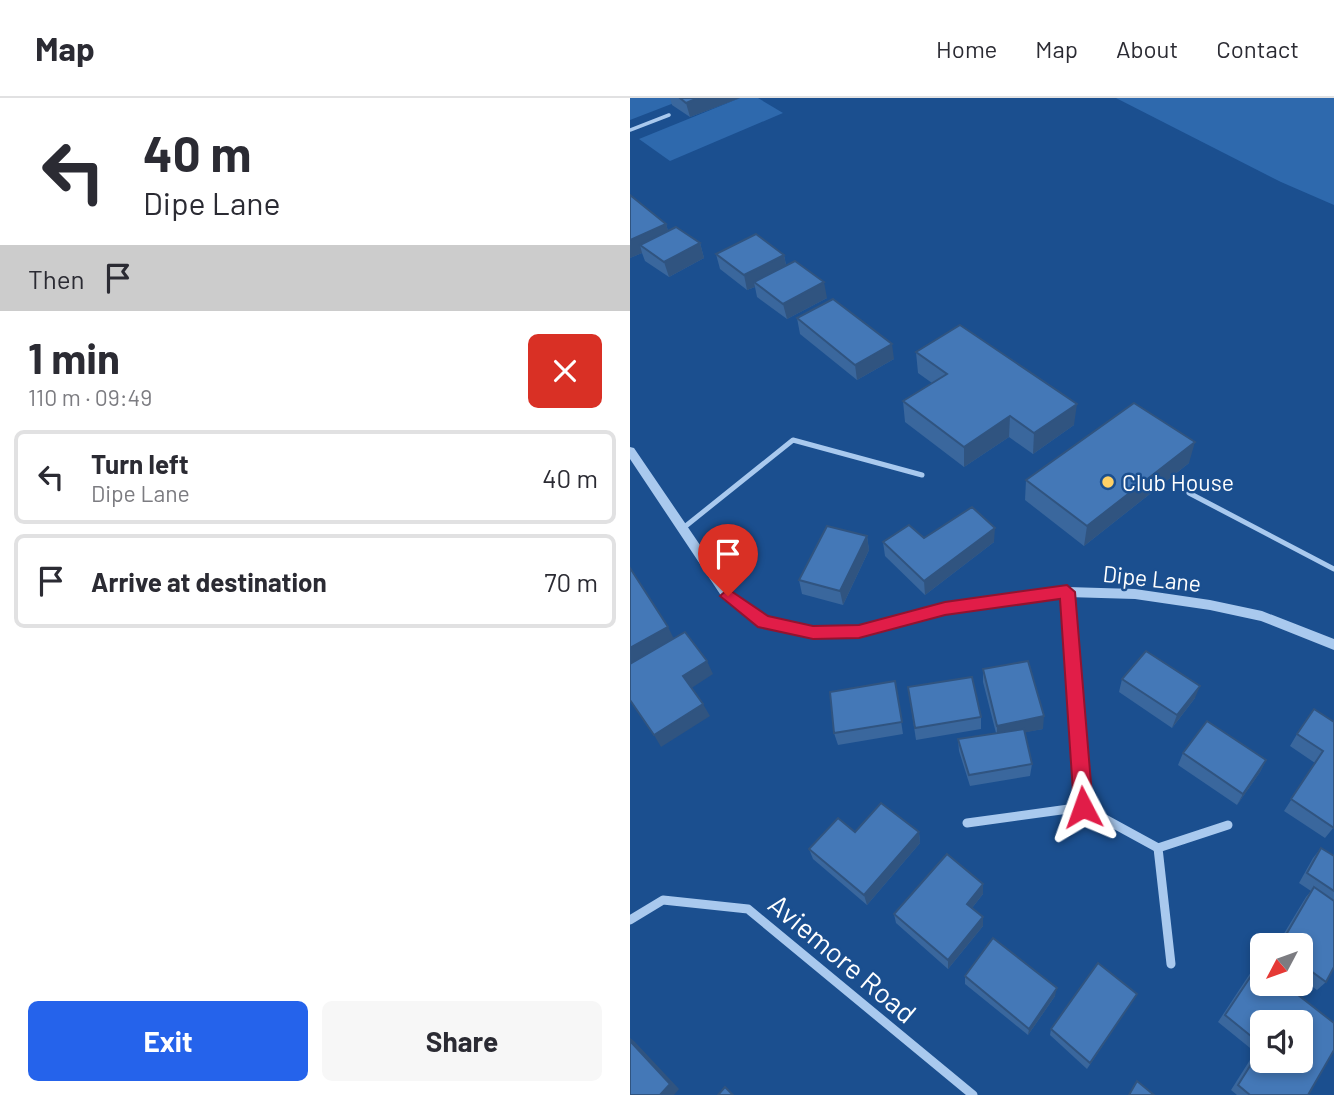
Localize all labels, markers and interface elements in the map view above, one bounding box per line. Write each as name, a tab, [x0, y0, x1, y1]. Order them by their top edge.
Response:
text: Map	[35, 28, 95, 68]
text: Home	[936, 34, 997, 63]
text: Map	[1035, 34, 1078, 63]
text: About	[1116, 34, 1178, 63]
text: Contact	[1216, 34, 1299, 63]
text: 40 m	[143, 123, 251, 182]
icon: left	[28, 126, 119, 217]
text: Dipe Lane	[143, 183, 280, 221]
icon: arrive	[99, 259, 137, 297]
text: Then	[28, 263, 85, 294]
text: 1 min	[28, 332, 120, 382]
button: close	[528, 334, 602, 408]
text: 110 m · 09:49	[28, 383, 152, 411]
text: Turn left	[91, 448, 189, 479]
icon: left	[32, 458, 70, 496]
text: 40 m	[542, 462, 598, 493]
place label: Club House	[1122, 468, 1234, 496]
marker: Club House	[1100, 474, 1116, 490]
text: Dipe Lane	[91, 479, 190, 507]
pin	[698, 524, 758, 596]
icon: arrive	[709, 535, 747, 573]
street label: Dipe Lane	[1101, 559, 1203, 597]
icon: arrive	[32, 562, 70, 600]
text: Arrive at destination	[91, 566, 327, 597]
text: 70 m	[544, 566, 598, 597]
position arrow	[1046, 770, 1120, 844]
street label: Aviemore Road	[762, 886, 924, 1030]
north arrow	[1250, 933, 1312, 996]
map controls	[1250, 933, 1313, 1073]
button: Exit	[28, 1001, 308, 1081]
button: Share	[322, 1001, 602, 1081]
button: sound	[1250, 1010, 1313, 1073]

